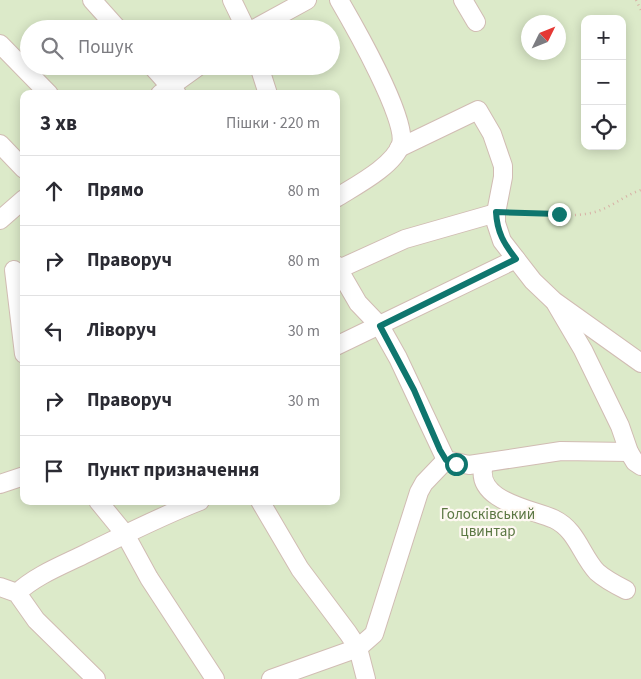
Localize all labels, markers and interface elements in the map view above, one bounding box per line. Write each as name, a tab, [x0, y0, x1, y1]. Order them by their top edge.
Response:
north arrow	[521, 15, 566, 60]
map controls	[581, 15, 626, 150]
button: +	[581, 15, 626, 60]
search box	[20, 20, 340, 75]
icon: search	[38, 34, 66, 62]
text: Пошук	[78, 34, 133, 61]
button: −	[581, 60, 626, 105]
button: locate	[581, 105, 626, 150]
text: 3 хв	[40, 108, 77, 138]
text: Пішки · 220 m	[226, 112, 320, 134]
icon: ahead	[40, 177, 68, 205]
text: Прямо	[87, 177, 144, 204]
text: 80 m	[288, 180, 320, 202]
route end	[548, 203, 571, 226]
icon: right	[40, 247, 68, 275]
text: Праворуч	[87, 247, 172, 274]
text: 80 m	[288, 250, 320, 272]
icon: left	[40, 317, 68, 345]
text: Ліворуч	[87, 317, 156, 344]
text: 30 m	[288, 320, 320, 342]
icon: right	[40, 387, 68, 415]
text: Праворуч	[87, 387, 172, 414]
text: 30 m	[288, 390, 320, 412]
route start	[445, 453, 468, 476]
icon: arrive	[40, 457, 68, 485]
text: Пункт призначення	[87, 457, 259, 484]
park label: Голосківський цвинтар	[441, 504, 535, 542]

